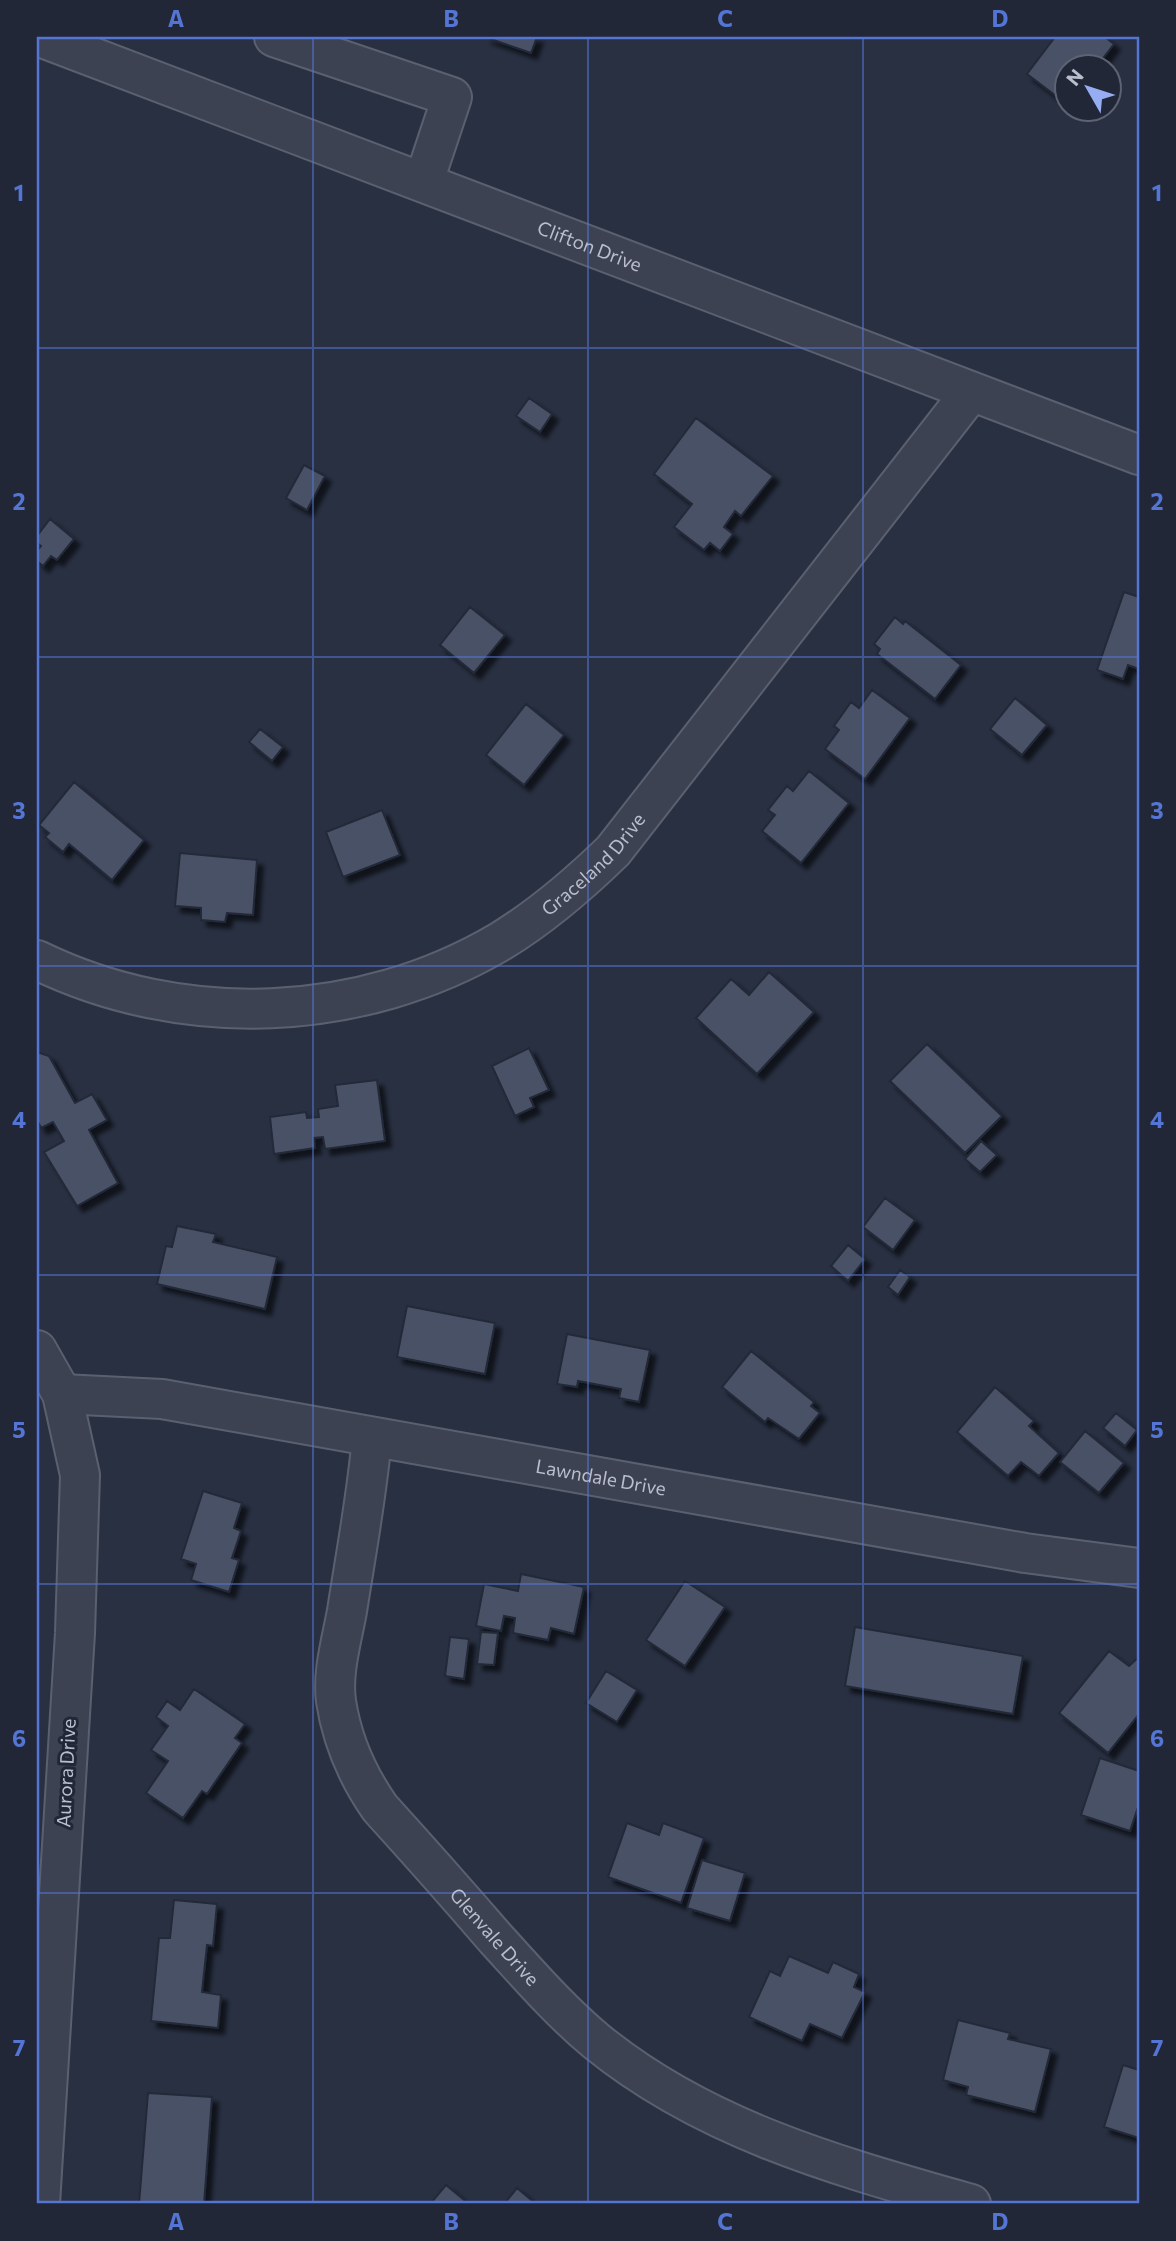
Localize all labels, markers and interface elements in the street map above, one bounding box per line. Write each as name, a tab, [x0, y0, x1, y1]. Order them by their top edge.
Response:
text: A	[168, 4, 185, 32]
text: B	[443, 4, 459, 32]
text: C	[717, 4, 733, 32]
text: D	[992, 4, 1009, 32]
north arrow	[1054, 52, 1124, 122]
text: N	[1061, 64, 1088, 90]
text: 1	[14, 178, 24, 206]
text: 1	[1152, 178, 1162, 206]
street label: Clifton Drive	[534, 215, 645, 276]
text: 2	[12, 487, 26, 515]
text: 2	[1150, 487, 1164, 515]
text: 3	[12, 796, 26, 824]
text: 3	[1150, 796, 1164, 824]
street label: Graceland Drive	[537, 808, 649, 920]
text: 4	[12, 1105, 26, 1133]
text: 4	[1150, 1105, 1164, 1133]
text: 5	[12, 1415, 26, 1443]
text: 5	[1150, 1415, 1164, 1443]
street label: Lawndale Drive	[534, 1454, 668, 1500]
street label: Aurora Drive	[51, 1718, 80, 1828]
text: 6	[12, 1724, 26, 1752]
text: 6	[1150, 1724, 1164, 1752]
street label: Glenvale Drive	[445, 1883, 545, 1990]
text: 7	[13, 2033, 25, 2061]
text: 7	[1151, 2033, 1163, 2061]
text: A	[168, 2207, 185, 2235]
text: B	[443, 2207, 459, 2235]
text: C	[717, 2207, 733, 2235]
text: D	[992, 2207, 1009, 2235]

